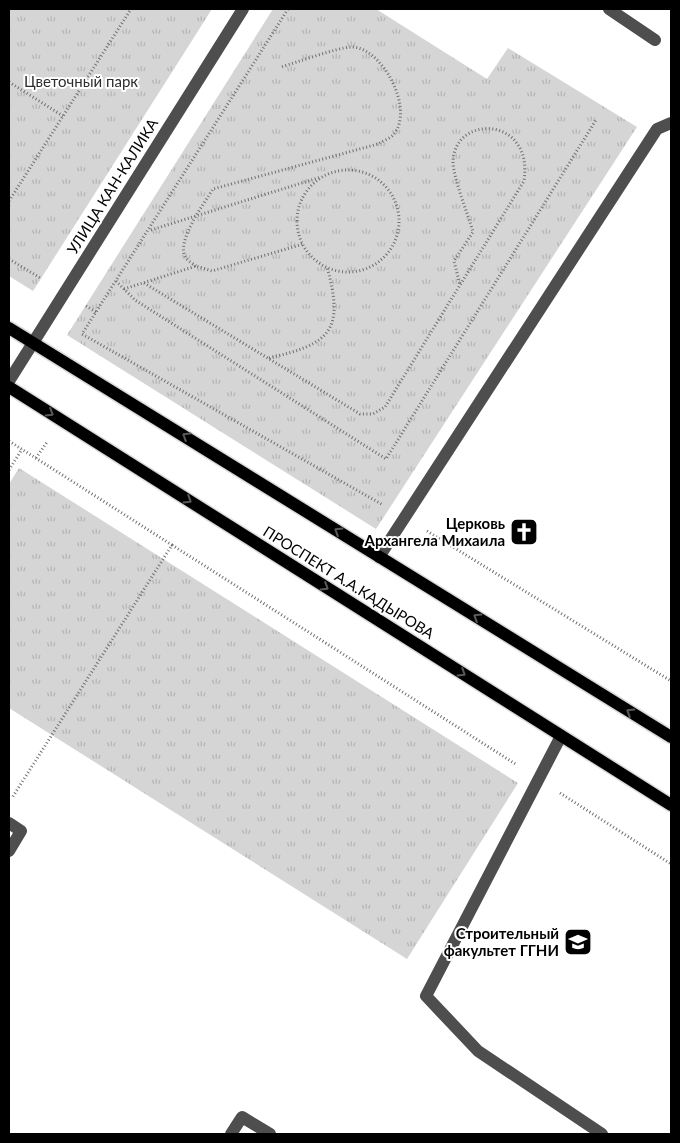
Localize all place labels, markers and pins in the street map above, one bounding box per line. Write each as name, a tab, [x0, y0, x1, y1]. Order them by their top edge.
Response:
place label: Церковь Архангела Михаила	[364, 514, 505, 549]
church icon: Церковь Архангела Михаила	[509, 517, 539, 547]
place label: Строительный факультет ГГНИ	[444, 924, 559, 959]
school or university icon: Строительный факультет ГГНИ	[563, 927, 593, 957]

